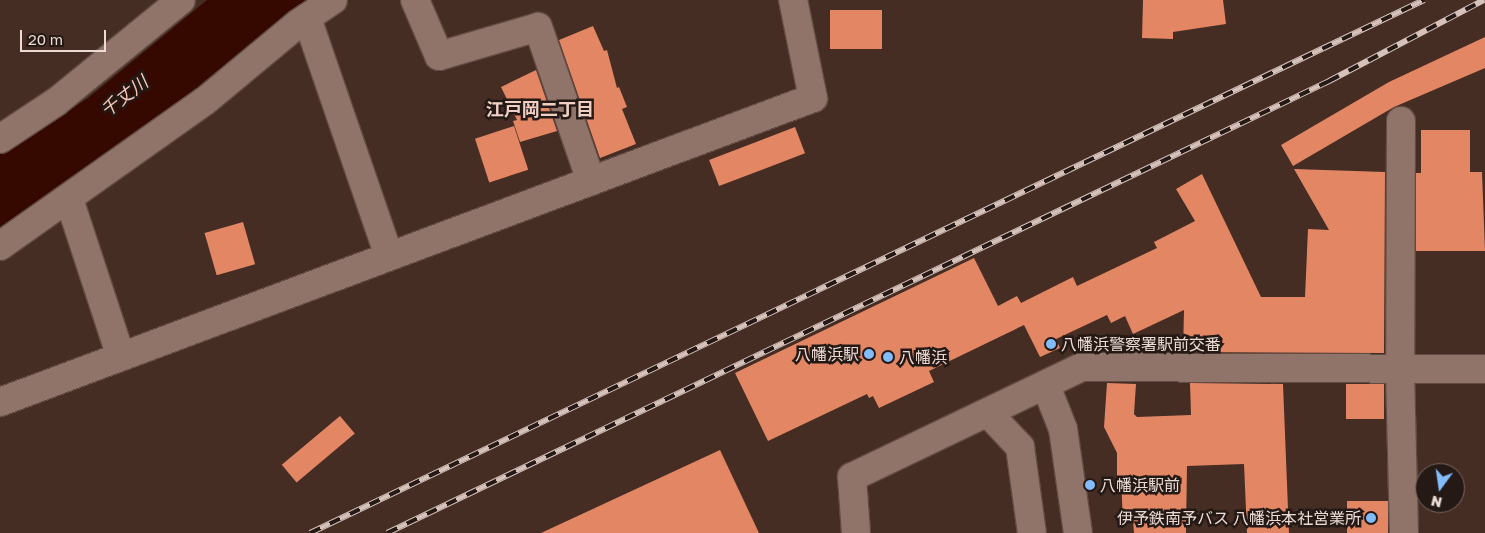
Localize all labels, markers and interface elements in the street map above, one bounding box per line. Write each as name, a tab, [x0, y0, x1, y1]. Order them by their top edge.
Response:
scale bar	[22, 20, 109, 52]
text: 20 m	[28, 30, 63, 48]
water label: 千丈川	[96, 71, 152, 121]
district label: 江戸岡二丁目	[486, 98, 594, 120]
place label: 八幡浜警察署駅前交番	[1061, 334, 1221, 354]
marker: 八幡浜警察署駅前交番	[1045, 338, 1057, 350]
place label: 八幡浜駅	[795, 344, 859, 364]
place label: 八幡浜	[899, 347, 947, 367]
marker: 八幡浜駅	[863, 348, 875, 360]
marker: 八幡浜	[881, 350, 895, 364]
north arrow	[1415, 463, 1465, 513]
place label: 八幡浜駅前	[1100, 475, 1180, 495]
marker: 八幡浜駅前	[1084, 479, 1096, 491]
text: N	[1429, 493, 1444, 512]
place label: 伊予鉄南予バス 八幡浜本社営業所	[1117, 508, 1361, 528]
marker: 伊予鉄南予バス 八幡浜本社営業所	[1365, 512, 1377, 524]

